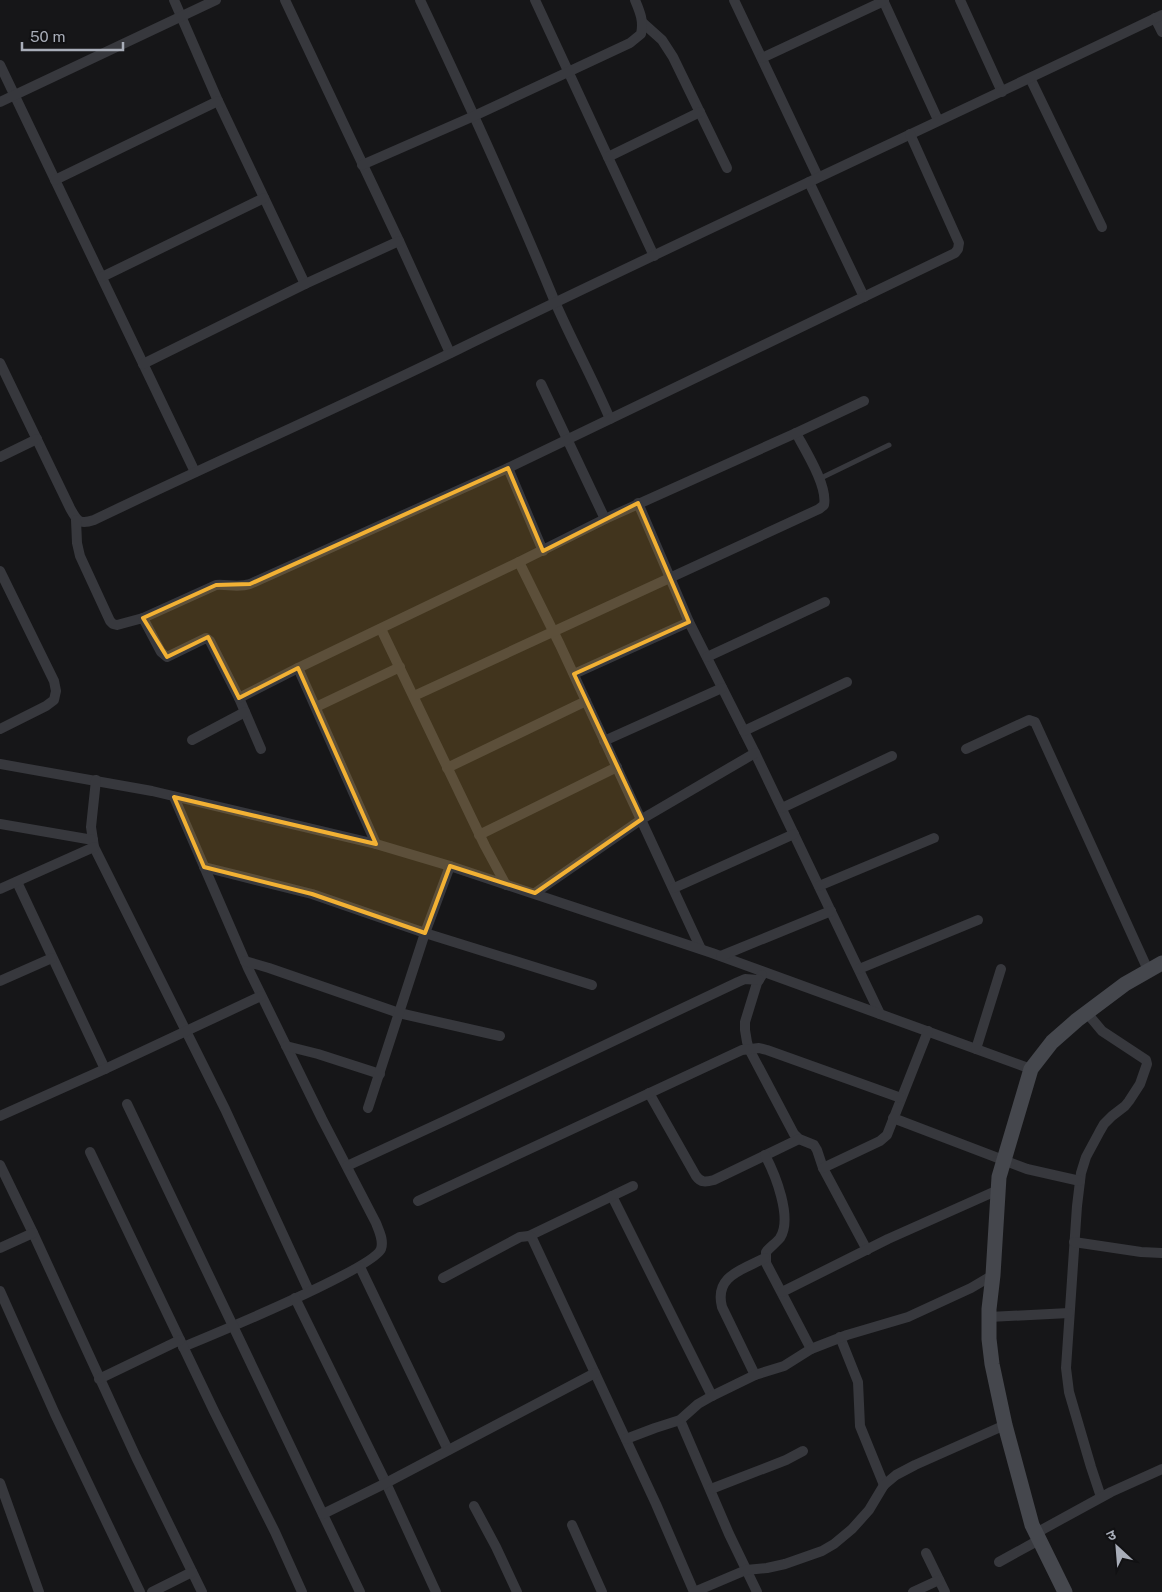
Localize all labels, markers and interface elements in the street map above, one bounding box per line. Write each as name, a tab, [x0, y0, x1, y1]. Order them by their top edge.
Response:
scale bar	[22, 20, 124, 52]
text: 50 m	[30, 28, 65, 45]
north arrow	[1092, 1522, 1142, 1572]
text: उ	[1104, 1526, 1119, 1544]

